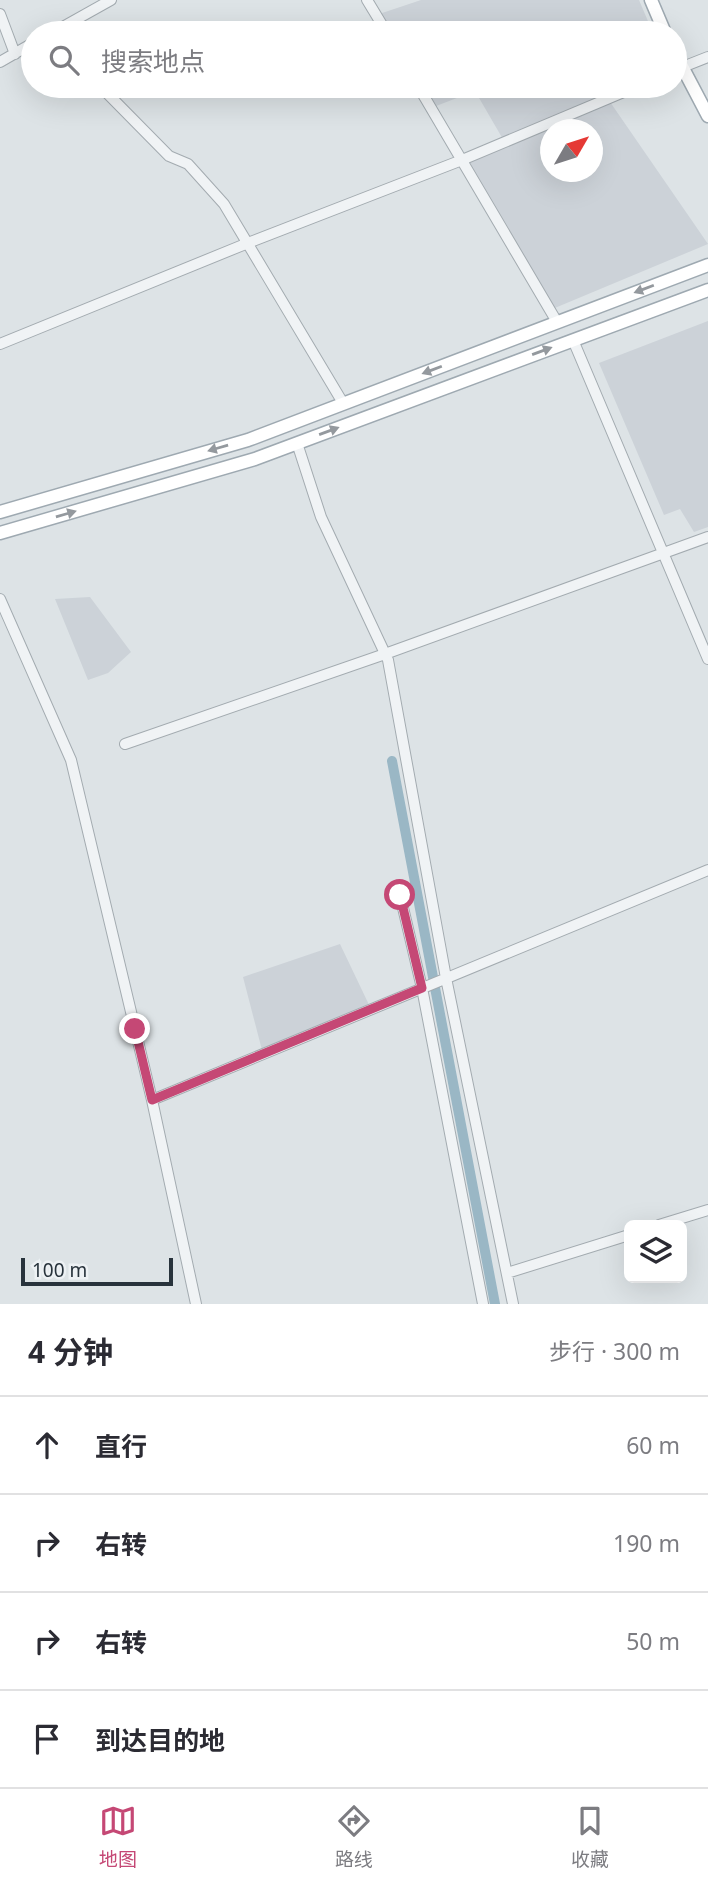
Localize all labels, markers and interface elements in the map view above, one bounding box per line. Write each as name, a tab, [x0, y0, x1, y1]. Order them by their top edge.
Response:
search box	[21, 21, 687, 98]
icon: search	[45, 41, 83, 79]
text: 搜索地点	[101, 43, 205, 79]
north arrow	[540, 119, 603, 182]
one-way arrow	[634, 284, 655, 295]
one-way arrow	[532, 346, 553, 357]
one-way arrow	[421, 364, 442, 375]
one-way arrow	[319, 425, 340, 436]
one-way arrow	[207, 444, 228, 454]
one-way arrow	[55, 508, 76, 518]
route start	[384, 879, 415, 910]
route end	[119, 1013, 150, 1044]
map controls	[624, 1220, 687, 1283]
button: layers	[624, 1220, 687, 1283]
scale bar	[21, 1255, 173, 1287]
text: 100 m	[32, 1257, 87, 1283]
text: 4 分钟	[28, 1331, 113, 1372]
text: 步行 · 300 m	[549, 1335, 680, 1367]
icon: ahead	[28, 1426, 66, 1464]
text: 直行	[95, 1428, 147, 1464]
text: 60 m	[626, 1429, 680, 1461]
icon: right	[28, 1524, 66, 1562]
text: 右转	[95, 1526, 147, 1562]
text: 190 m	[613, 1527, 680, 1559]
icon: right	[28, 1622, 66, 1660]
text: 右转	[95, 1624, 147, 1660]
text: 50 m	[626, 1625, 680, 1657]
icon: arrive	[28, 1720, 66, 1758]
text: 到达目的地	[95, 1722, 225, 1758]
tab: 地图	[99, 1802, 137, 1872]
tab: 路线	[335, 1802, 373, 1872]
tab: 收藏	[571, 1802, 609, 1872]

